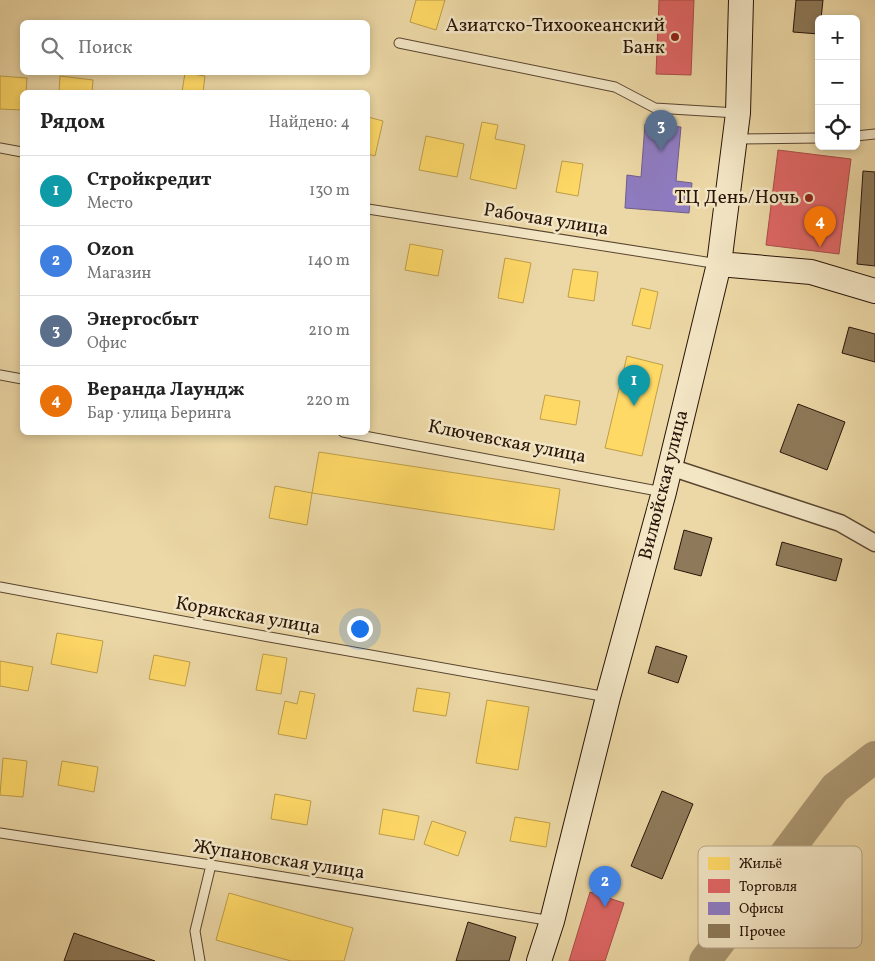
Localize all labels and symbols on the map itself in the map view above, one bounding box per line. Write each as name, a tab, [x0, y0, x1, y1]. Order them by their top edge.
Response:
place label: Азиатско-Тихоокеанский Банк	[446, 13, 665, 61]
marker: Азиатско-Тихоокеанский Банк	[669, 31, 681, 43]
pin: 3	[645, 110, 677, 151]
place label: ТЦ День/Ночь	[674, 185, 799, 211]
marker: ТЦ День/Ночь	[803, 192, 815, 204]
street label: Рабочая улица	[482, 197, 610, 243]
pin: 4	[804, 206, 836, 247]
pin: 1	[618, 365, 650, 406]
street label: Вилюйская улица	[633, 407, 695, 563]
street label: Ключевская улица	[426, 414, 588, 470]
street label: Корякская улица	[173, 590, 323, 642]
your location	[347, 616, 373, 642]
street label: Жупановская улица	[191, 834, 367, 886]
legend	[698, 846, 862, 948]
text: Жильё	[739, 855, 783, 874]
pin: 2	[589, 866, 621, 907]
text: Торговля	[739, 878, 797, 897]
text: Офисы	[739, 900, 784, 919]
text: Прочее	[739, 923, 786, 942]

